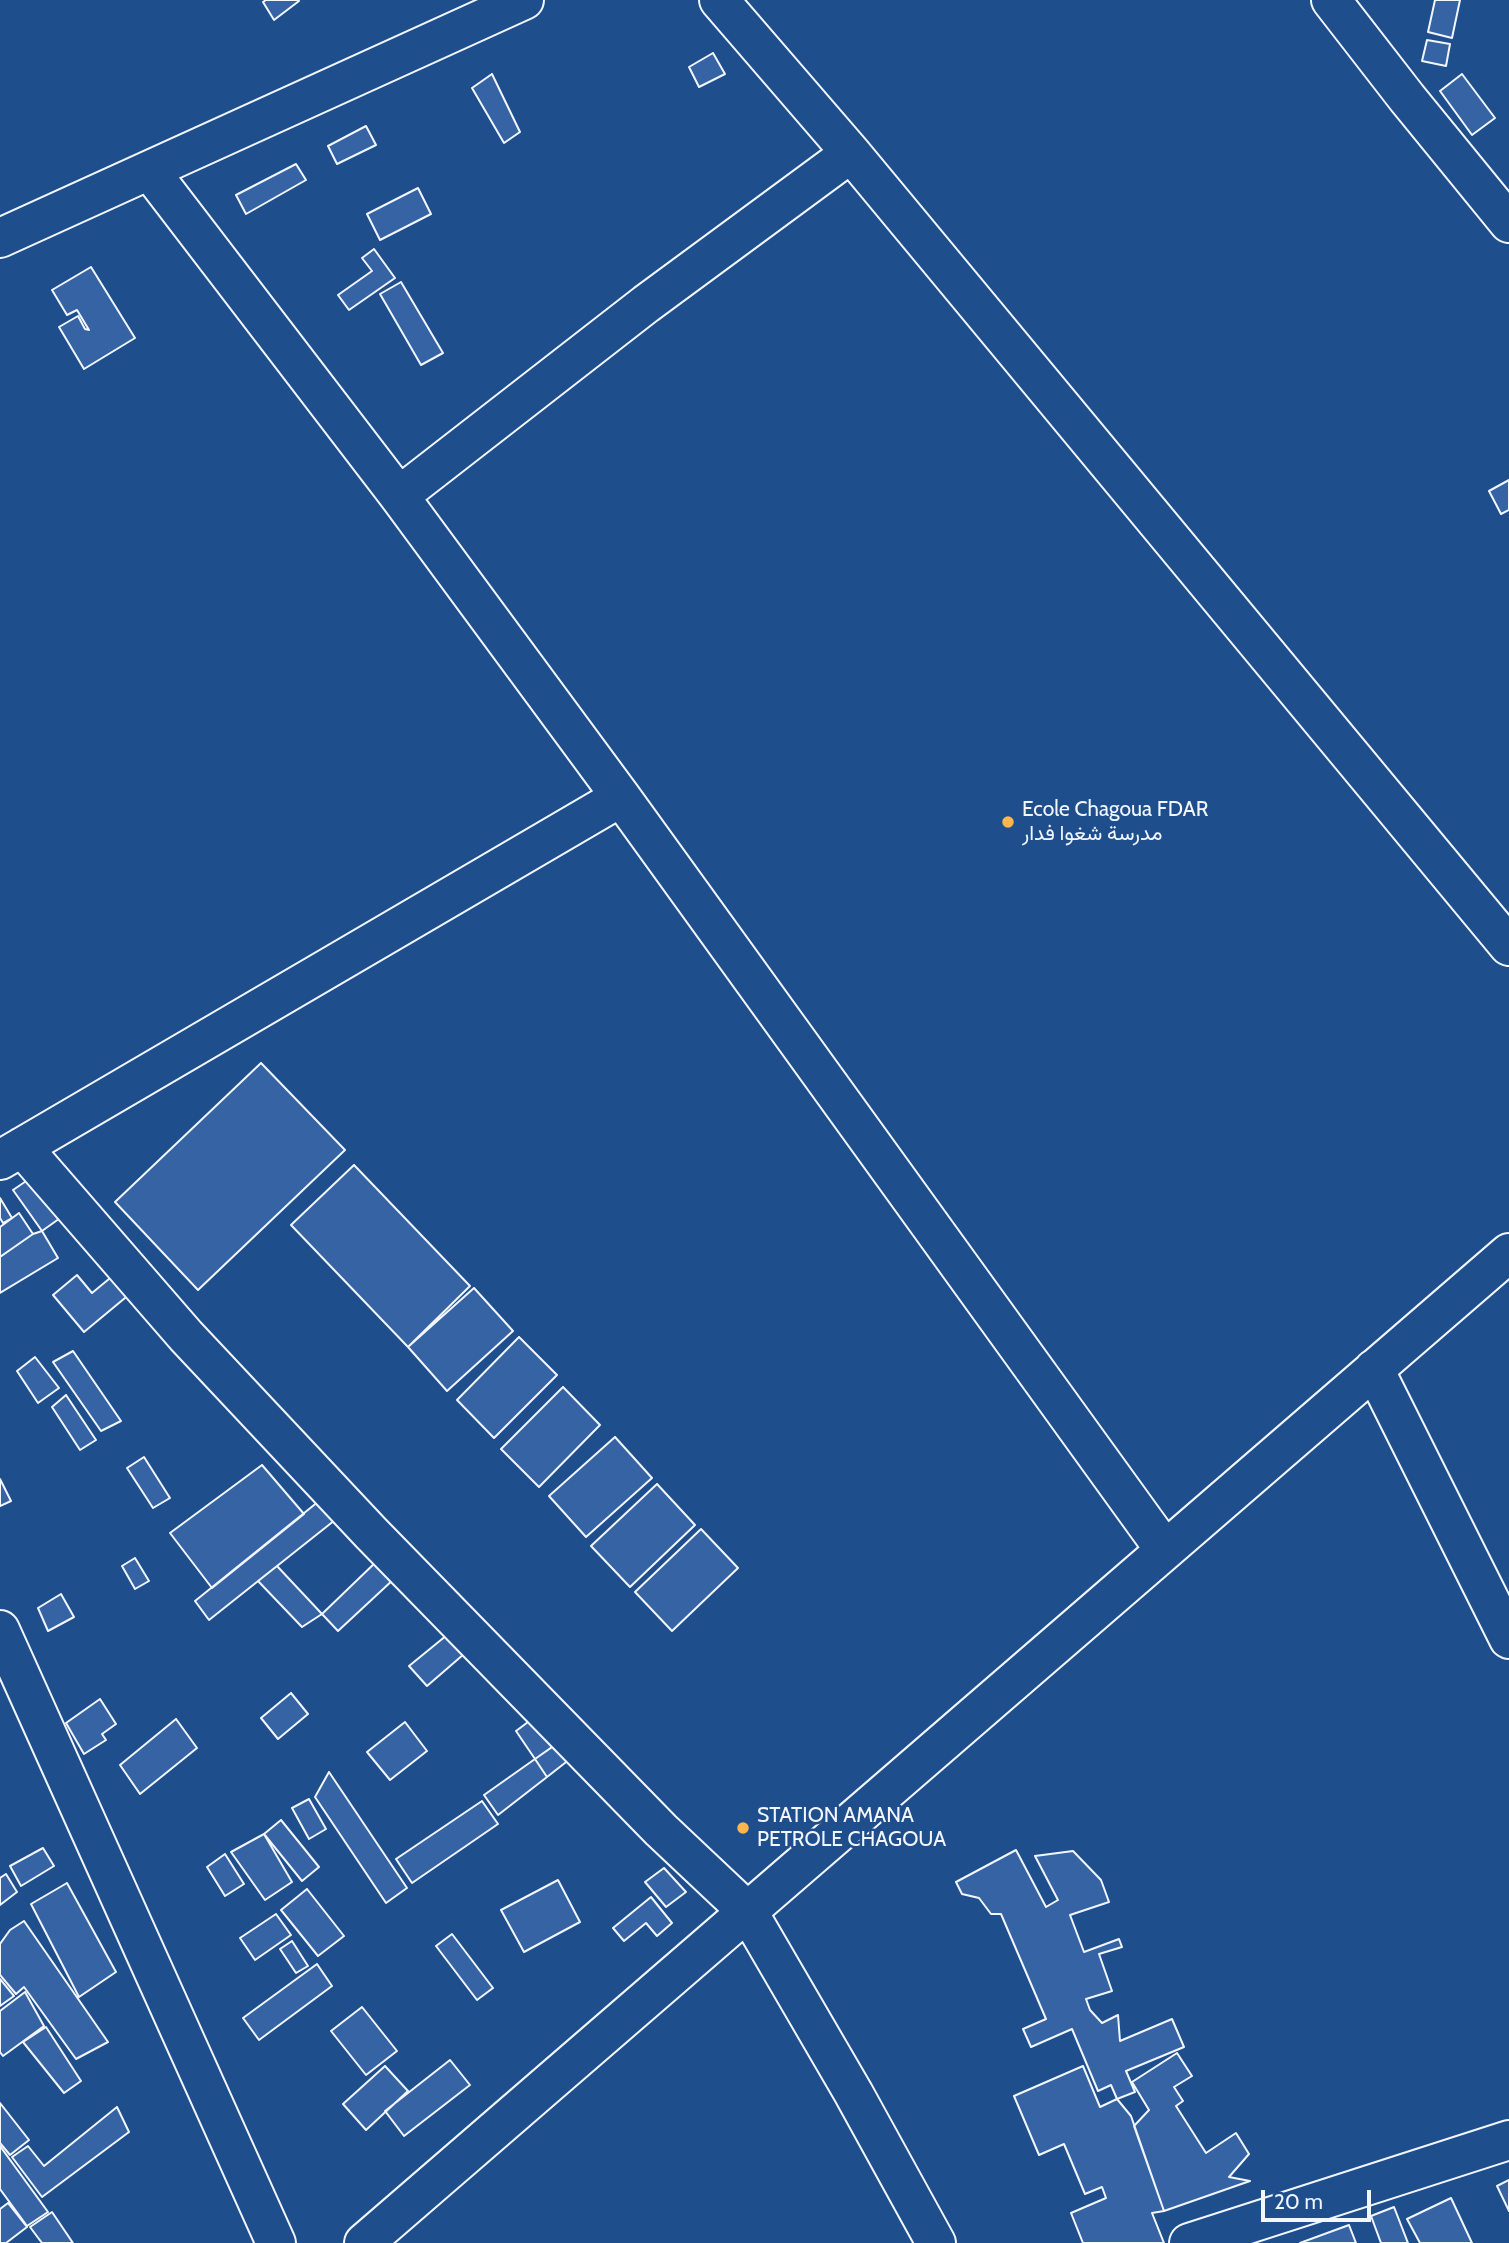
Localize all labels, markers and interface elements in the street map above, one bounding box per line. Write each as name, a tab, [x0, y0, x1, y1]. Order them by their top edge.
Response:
place label: Ecole Chagoua FDAR مدرسة شغوا فدار	[1022, 797, 1208, 847]
marker: Ecole Chagoua FDAR مدرسة شغوا فدار	[1000, 814, 1016, 830]
place label: STATION AMANA PETROLE CHAGOUA	[757, 1803, 946, 1853]
marker: STATION AMANA PETROLE CHAGOUA	[735, 1820, 751, 1836]
scale bar	[1264, 2176, 1374, 2220]
text: 20 m	[1274, 2189, 1323, 2214]

